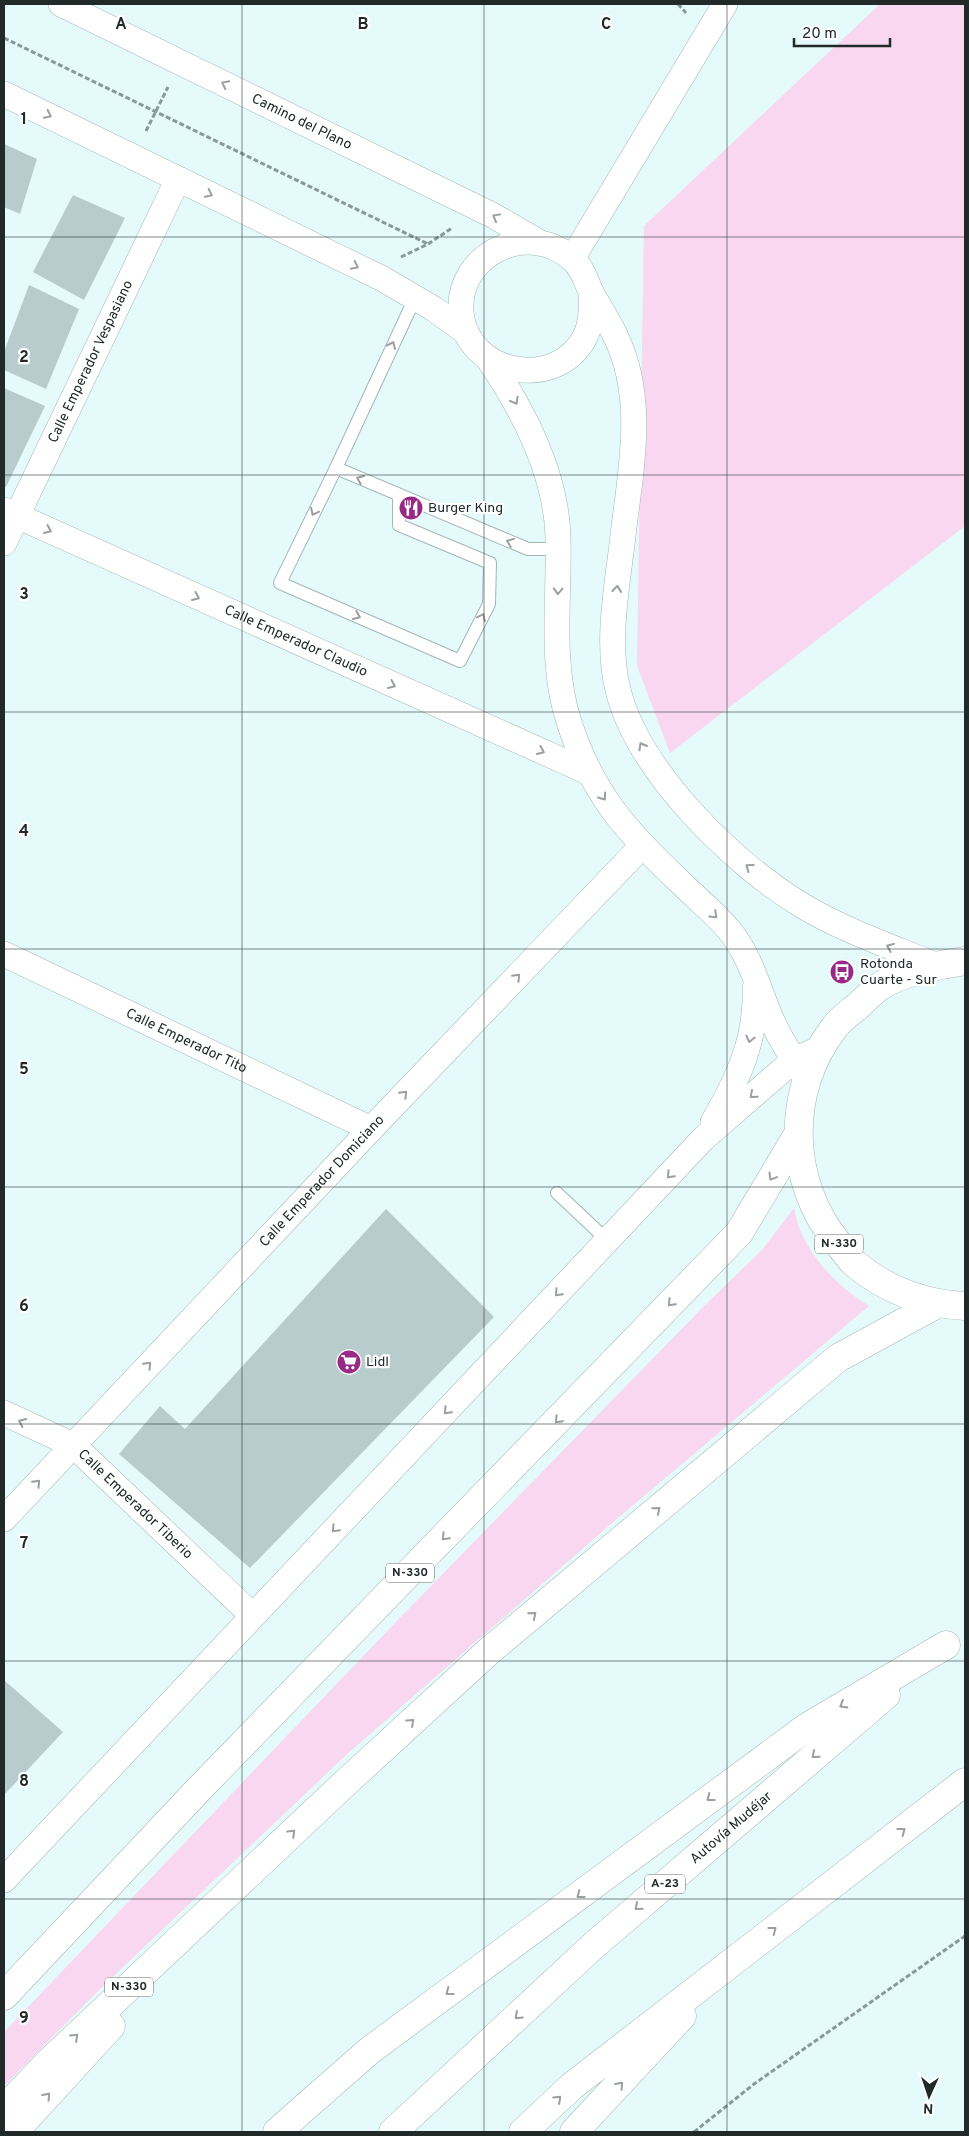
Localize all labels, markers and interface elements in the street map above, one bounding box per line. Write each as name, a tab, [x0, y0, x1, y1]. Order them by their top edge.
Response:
text: A	[115, 15, 127, 35]
text: B	[357, 15, 369, 35]
text: C	[601, 15, 611, 35]
scale bar	[794, 15, 890, 47]
text: 20 m	[802, 25, 837, 44]
one-way arrow	[221, 80, 230, 90]
street label: Camino del Plano	[249, 90, 355, 154]
one-way arrow	[42, 109, 51, 119]
text: 1	[21, 110, 27, 130]
one-way arrow	[204, 188, 213, 198]
one-way arrow	[493, 214, 502, 224]
one-way arrow	[350, 259, 359, 270]
street label: Calle Emperador Vespasiano	[45, 277, 137, 446]
one-way arrow	[385, 341, 396, 350]
text: 2	[19, 348, 29, 368]
one-way arrow	[509, 396, 519, 405]
one-way arrow	[357, 474, 365, 484]
restaurant icon: Burger King	[398, 495, 424, 521]
place label: Burger King	[428, 500, 503, 517]
one-way arrow	[310, 507, 321, 516]
one-way arrow	[43, 524, 52, 535]
one-way arrow	[506, 537, 515, 548]
text: 3	[19, 585, 29, 605]
one-way arrow	[611, 585, 622, 593]
one-way arrow	[553, 588, 563, 595]
one-way arrow	[191, 590, 200, 601]
street label: Calle Emperador Claudio	[222, 601, 370, 681]
one-way arrow	[352, 610, 361, 621]
one-way arrow	[476, 613, 486, 622]
one-way arrow	[387, 678, 396, 689]
one-way arrow	[639, 742, 649, 751]
one-way arrow	[536, 745, 545, 756]
one-way arrow	[597, 791, 606, 801]
text: 4	[19, 822, 29, 842]
one-way arrow	[745, 864, 755, 873]
one-way arrow	[708, 909, 717, 918]
one-way arrow	[886, 942, 895, 953]
place label: Rotonda Cuarte - Sur	[860, 956, 937, 989]
bus stop icon: Rotonda Cuarte - Sur	[829, 959, 855, 985]
one-way arrow	[511, 973, 520, 982]
street label: Calle Emperador Tito	[123, 1005, 250, 1077]
one-way arrow	[745, 1035, 756, 1043]
text: 5	[19, 1060, 29, 1080]
one-way arrow	[749, 1089, 758, 1098]
one-way arrow	[398, 1091, 407, 1100]
street label: Calle Emperador Domiciano	[256, 1112, 388, 1250]
one-way arrow	[667, 1169, 676, 1178]
one-way arrow	[768, 1172, 778, 1181]
road number: N-330	[815, 1234, 863, 1254]
one-way arrow	[555, 1287, 564, 1296]
text: 6	[19, 1297, 29, 1317]
one-way arrow	[667, 1297, 676, 1306]
supermarket icon: Lidl	[336, 1349, 362, 1375]
place label: Lidl	[366, 1354, 389, 1371]
one-way arrow	[142, 1361, 151, 1370]
one-way arrow	[444, 1405, 453, 1414]
one-way arrow	[555, 1414, 564, 1423]
one-way arrow	[18, 1417, 27, 1428]
street label: Calle Emperador Tiberio	[74, 1446, 196, 1563]
one-way arrow	[31, 1480, 40, 1489]
one-way arrow	[652, 1507, 661, 1516]
one-way arrow	[332, 1523, 341, 1532]
one-way arrow	[442, 1531, 451, 1540]
text: 7	[20, 1534, 28, 1554]
road number: N-330	[386, 1564, 434, 1582]
one-way arrow	[527, 1611, 536, 1620]
one-way arrow	[840, 1699, 849, 1709]
one-way arrow	[406, 1719, 415, 1728]
one-way arrow	[811, 1750, 820, 1759]
text: 8	[19, 1772, 29, 1792]
street label: Autovía Mudéjar	[687, 1787, 776, 1868]
one-way arrow	[707, 1793, 716, 1801]
one-way arrow	[896, 1828, 906, 1837]
one-way arrow	[286, 1830, 295, 1839]
road number: A-23	[645, 1875, 685, 1894]
one-way arrow	[576, 1889, 586, 1898]
one-way arrow	[635, 1901, 644, 1910]
one-way arrow	[767, 1927, 776, 1935]
road number: N-330	[105, 1978, 153, 1996]
one-way arrow	[445, 1986, 455, 1995]
text: 9	[19, 2009, 29, 2029]
one-way arrow	[514, 2010, 523, 2019]
one-way arrow	[70, 2034, 79, 2043]
north arrow	[904, 2071, 954, 2121]
one-way arrow	[614, 2081, 623, 2090]
one-way arrow	[41, 2093, 50, 2102]
one-way arrow	[552, 2096, 561, 2105]
text: N	[923, 2099, 934, 2116]

